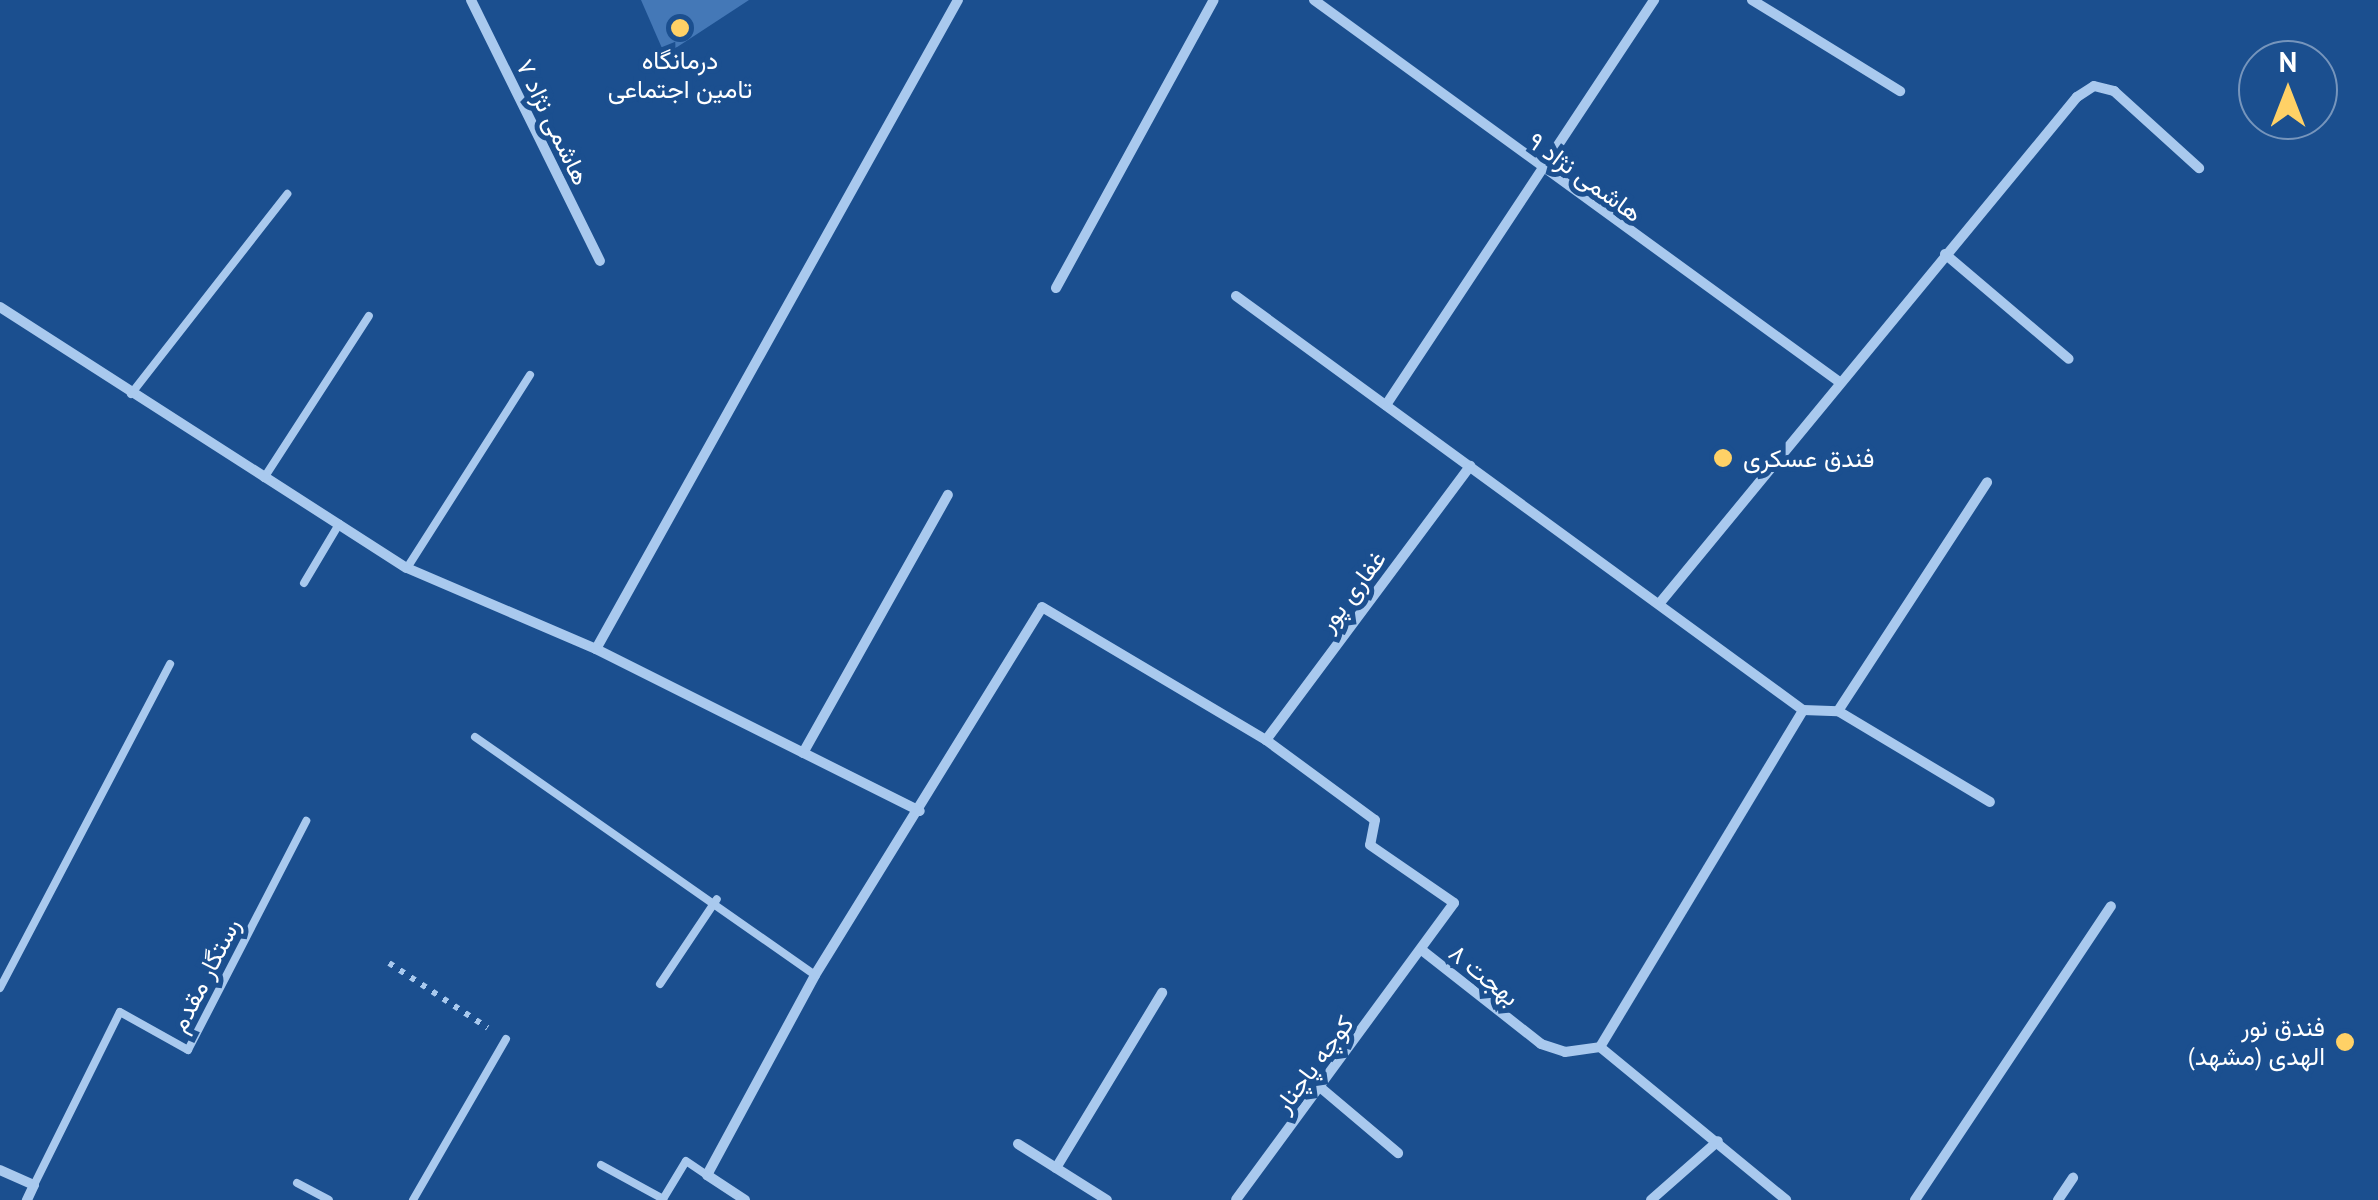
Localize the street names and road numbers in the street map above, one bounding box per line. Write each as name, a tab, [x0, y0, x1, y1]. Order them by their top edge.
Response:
street label: هاشمی نژاد ۷	[510, 54, 596, 190]
street label: هاشمی نژاد ۹	[1522, 126, 1648, 228]
street label: غفاری پور	[1312, 545, 1392, 637]
street label: رستگار مقدم	[163, 913, 247, 1037]
street label: بهجت ۸	[1443, 938, 1525, 1012]
street label: کوچه پاچنار	[1268, 1010, 1360, 1118]

